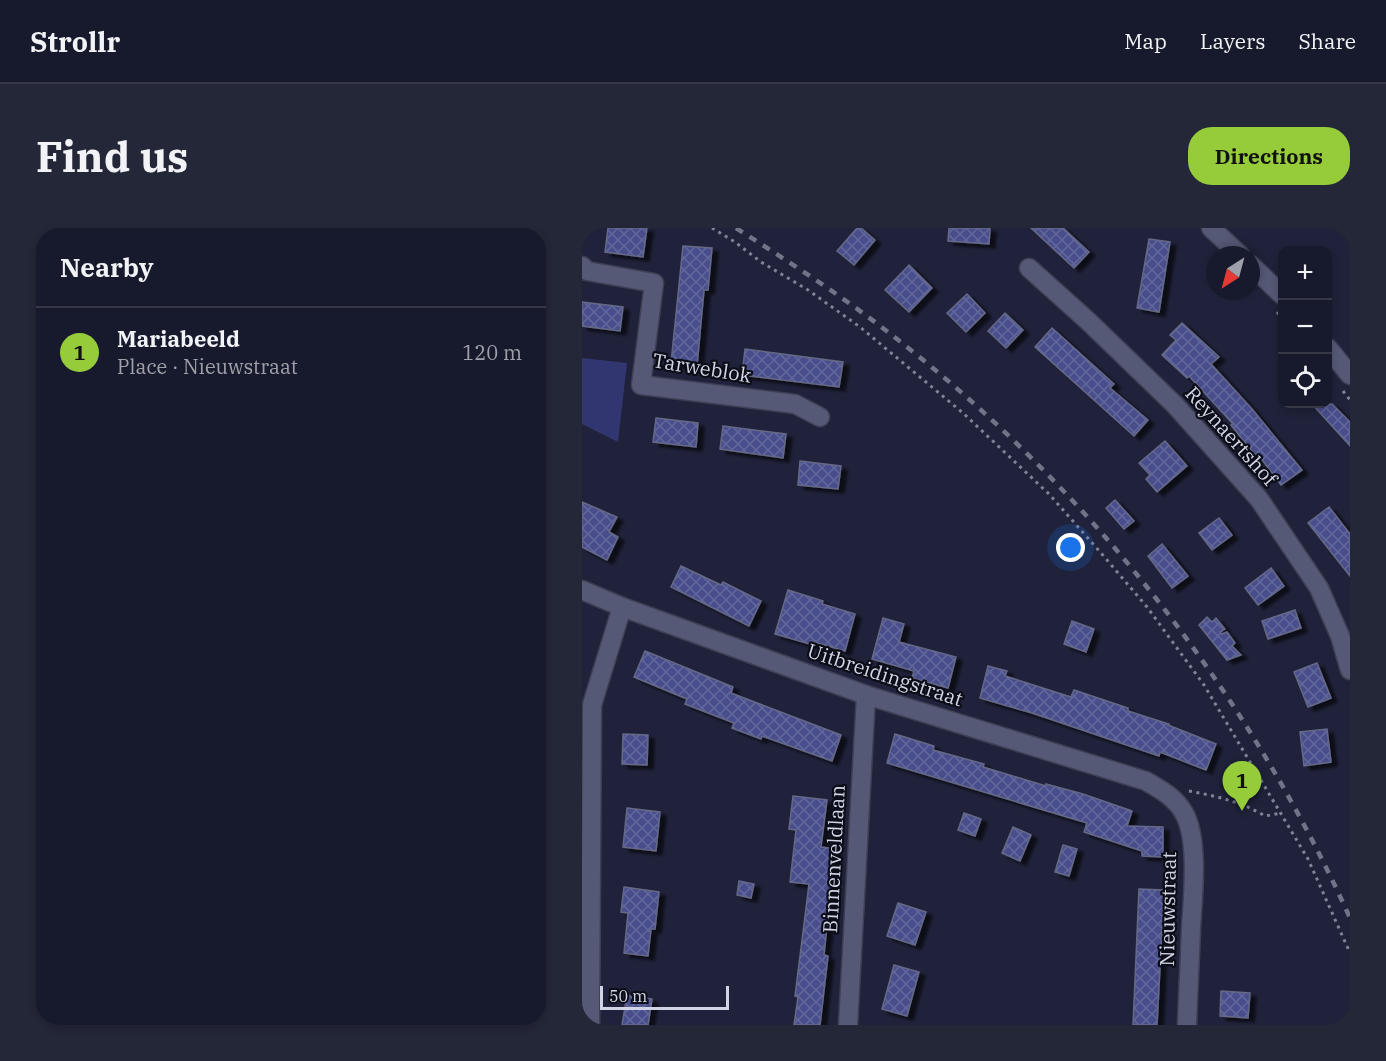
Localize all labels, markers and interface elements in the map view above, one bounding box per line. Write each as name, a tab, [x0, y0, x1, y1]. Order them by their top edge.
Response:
text: Strollr	[30, 23, 120, 60]
text: Map	[1124, 27, 1167, 55]
text: Layers	[1200, 27, 1266, 55]
text: Share	[1299, 27, 1356, 55]
button: Directions	[1188, 127, 1350, 185]
text: Find us	[36, 129, 188, 184]
north arrow	[1206, 246, 1260, 300]
map controls	[1278, 246, 1332, 408]
button: +	[1278, 246, 1332, 300]
text: Nearby	[60, 250, 154, 284]
button: −	[1278, 300, 1332, 354]
text: Mariabeeld	[117, 324, 240, 353]
text: 1	[74, 339, 86, 366]
text: 120 m	[462, 339, 522, 366]
street label: Tarweblok	[651, 346, 754, 389]
text: Place · Nieuwstraat	[117, 353, 298, 380]
button: locate	[1278, 354, 1332, 408]
street label: Reynaertshof	[1179, 380, 1284, 492]
your location	[1056, 533, 1085, 562]
street label: Uitbreidingstraat	[804, 637, 966, 712]
pin: 1	[1222, 762, 1262, 811]
street label: Binnenveldlaan	[816, 784, 851, 934]
street label: Nieuwstraat	[1153, 851, 1182, 967]
scale bar	[600, 983, 729, 1010]
text: 50 m	[609, 986, 647, 1006]

